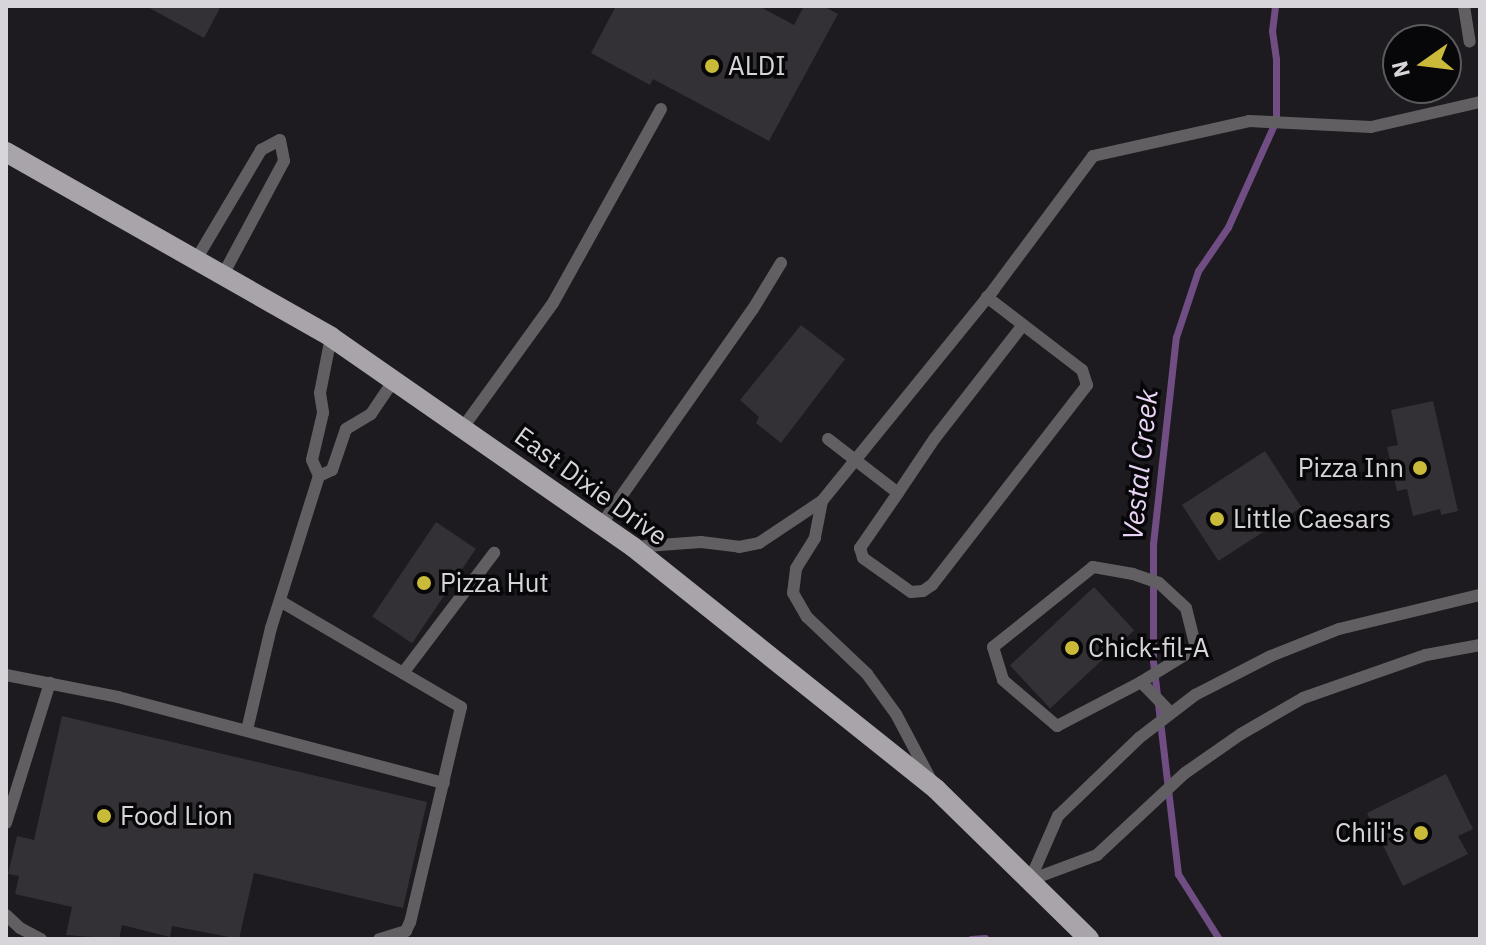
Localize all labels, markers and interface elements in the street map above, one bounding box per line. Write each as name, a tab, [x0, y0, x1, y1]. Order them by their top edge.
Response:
north arrow	[1382, 24, 1462, 104]
place label: ALDI	[728, 50, 786, 82]
marker: ALDI	[703, 57, 721, 75]
text: N	[1384, 58, 1416, 81]
water label: Vestal Creek	[1115, 388, 1165, 542]
street label: East Dixie Drive	[509, 420, 673, 552]
place label: Pizza Inn	[1298, 452, 1404, 484]
marker: Pizza Inn	[1411, 459, 1429, 477]
place label: Little Caesars	[1233, 503, 1391, 535]
marker: Little Caesars	[1208, 510, 1226, 528]
place label: Pizza Hut	[440, 567, 549, 599]
marker: Pizza Hut	[415, 574, 433, 592]
place label: Chick-fil-A	[1088, 632, 1209, 664]
marker: Chick-fil-A	[1063, 639, 1081, 657]
place label: Food Lion	[120, 800, 233, 832]
marker: Food Lion	[95, 807, 113, 825]
place label: Chili's	[1335, 817, 1405, 849]
marker: Chili's	[1412, 824, 1430, 842]

